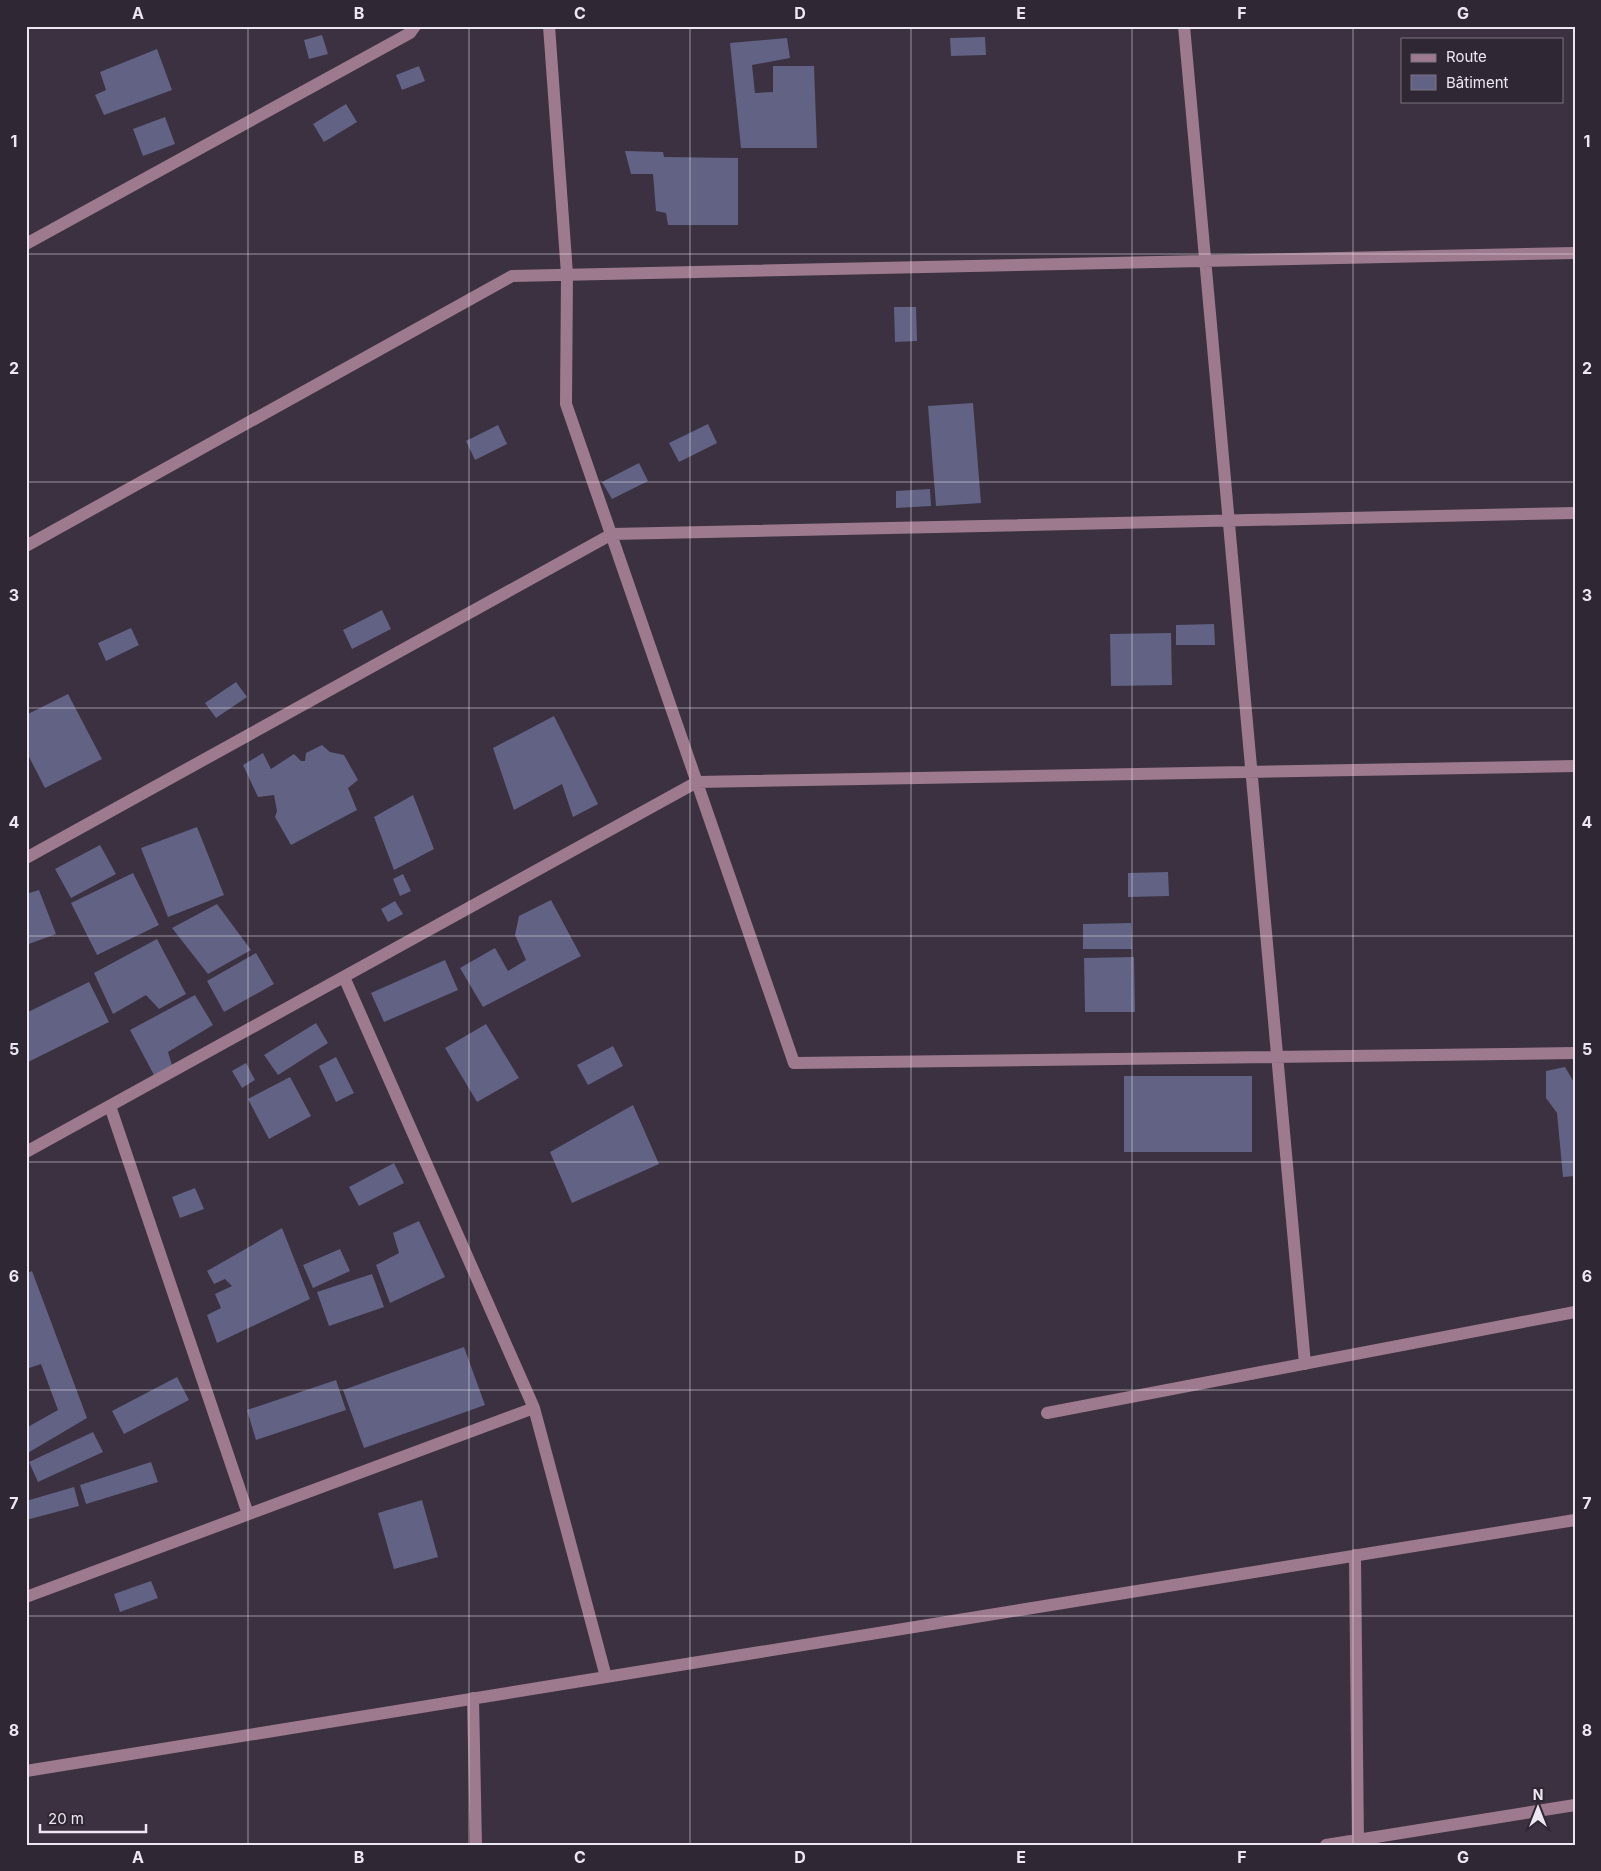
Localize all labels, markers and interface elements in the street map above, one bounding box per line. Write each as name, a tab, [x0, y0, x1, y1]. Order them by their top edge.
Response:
text: A	[132, 3, 144, 23]
text: B	[354, 3, 364, 23]
text: C	[574, 3, 586, 23]
text: D	[794, 3, 806, 23]
text: E	[1016, 3, 1026, 23]
text: F	[1237, 3, 1247, 23]
text: G	[1457, 3, 1469, 23]
legend	[1401, 38, 1564, 102]
text: Route	[1446, 47, 1487, 66]
text: Bâtiment	[1446, 73, 1509, 92]
text: 1	[11, 131, 17, 151]
text: 1	[1584, 131, 1590, 151]
text: 2	[9, 358, 19, 378]
text: 2	[1582, 358, 1592, 378]
text: 3	[9, 585, 19, 605]
text: 3	[1582, 585, 1592, 605]
text: 4	[9, 812, 20, 832]
text: 4	[1582, 812, 1593, 832]
text: 5	[9, 1039, 19, 1059]
text: 5	[1582, 1039, 1592, 1059]
text: 6	[9, 1266, 19, 1286]
text: 6	[1582, 1266, 1592, 1286]
text: 7	[9, 1493, 19, 1513]
text: 7	[1582, 1493, 1592, 1513]
text: 8	[9, 1720, 19, 1740]
text: 8	[1582, 1720, 1592, 1740]
north arrow	[1514, 1784, 1564, 1834]
text: N	[1533, 1786, 1543, 1803]
scale bar	[40, 1801, 146, 1833]
text: 20 m	[48, 1809, 84, 1828]
text: A	[132, 1847, 144, 1867]
text: B	[354, 1847, 364, 1867]
text: C	[574, 1847, 586, 1867]
text: D	[794, 1847, 806, 1867]
text: E	[1016, 1847, 1026, 1867]
text: F	[1237, 1847, 1247, 1867]
text: G	[1457, 1847, 1469, 1867]

